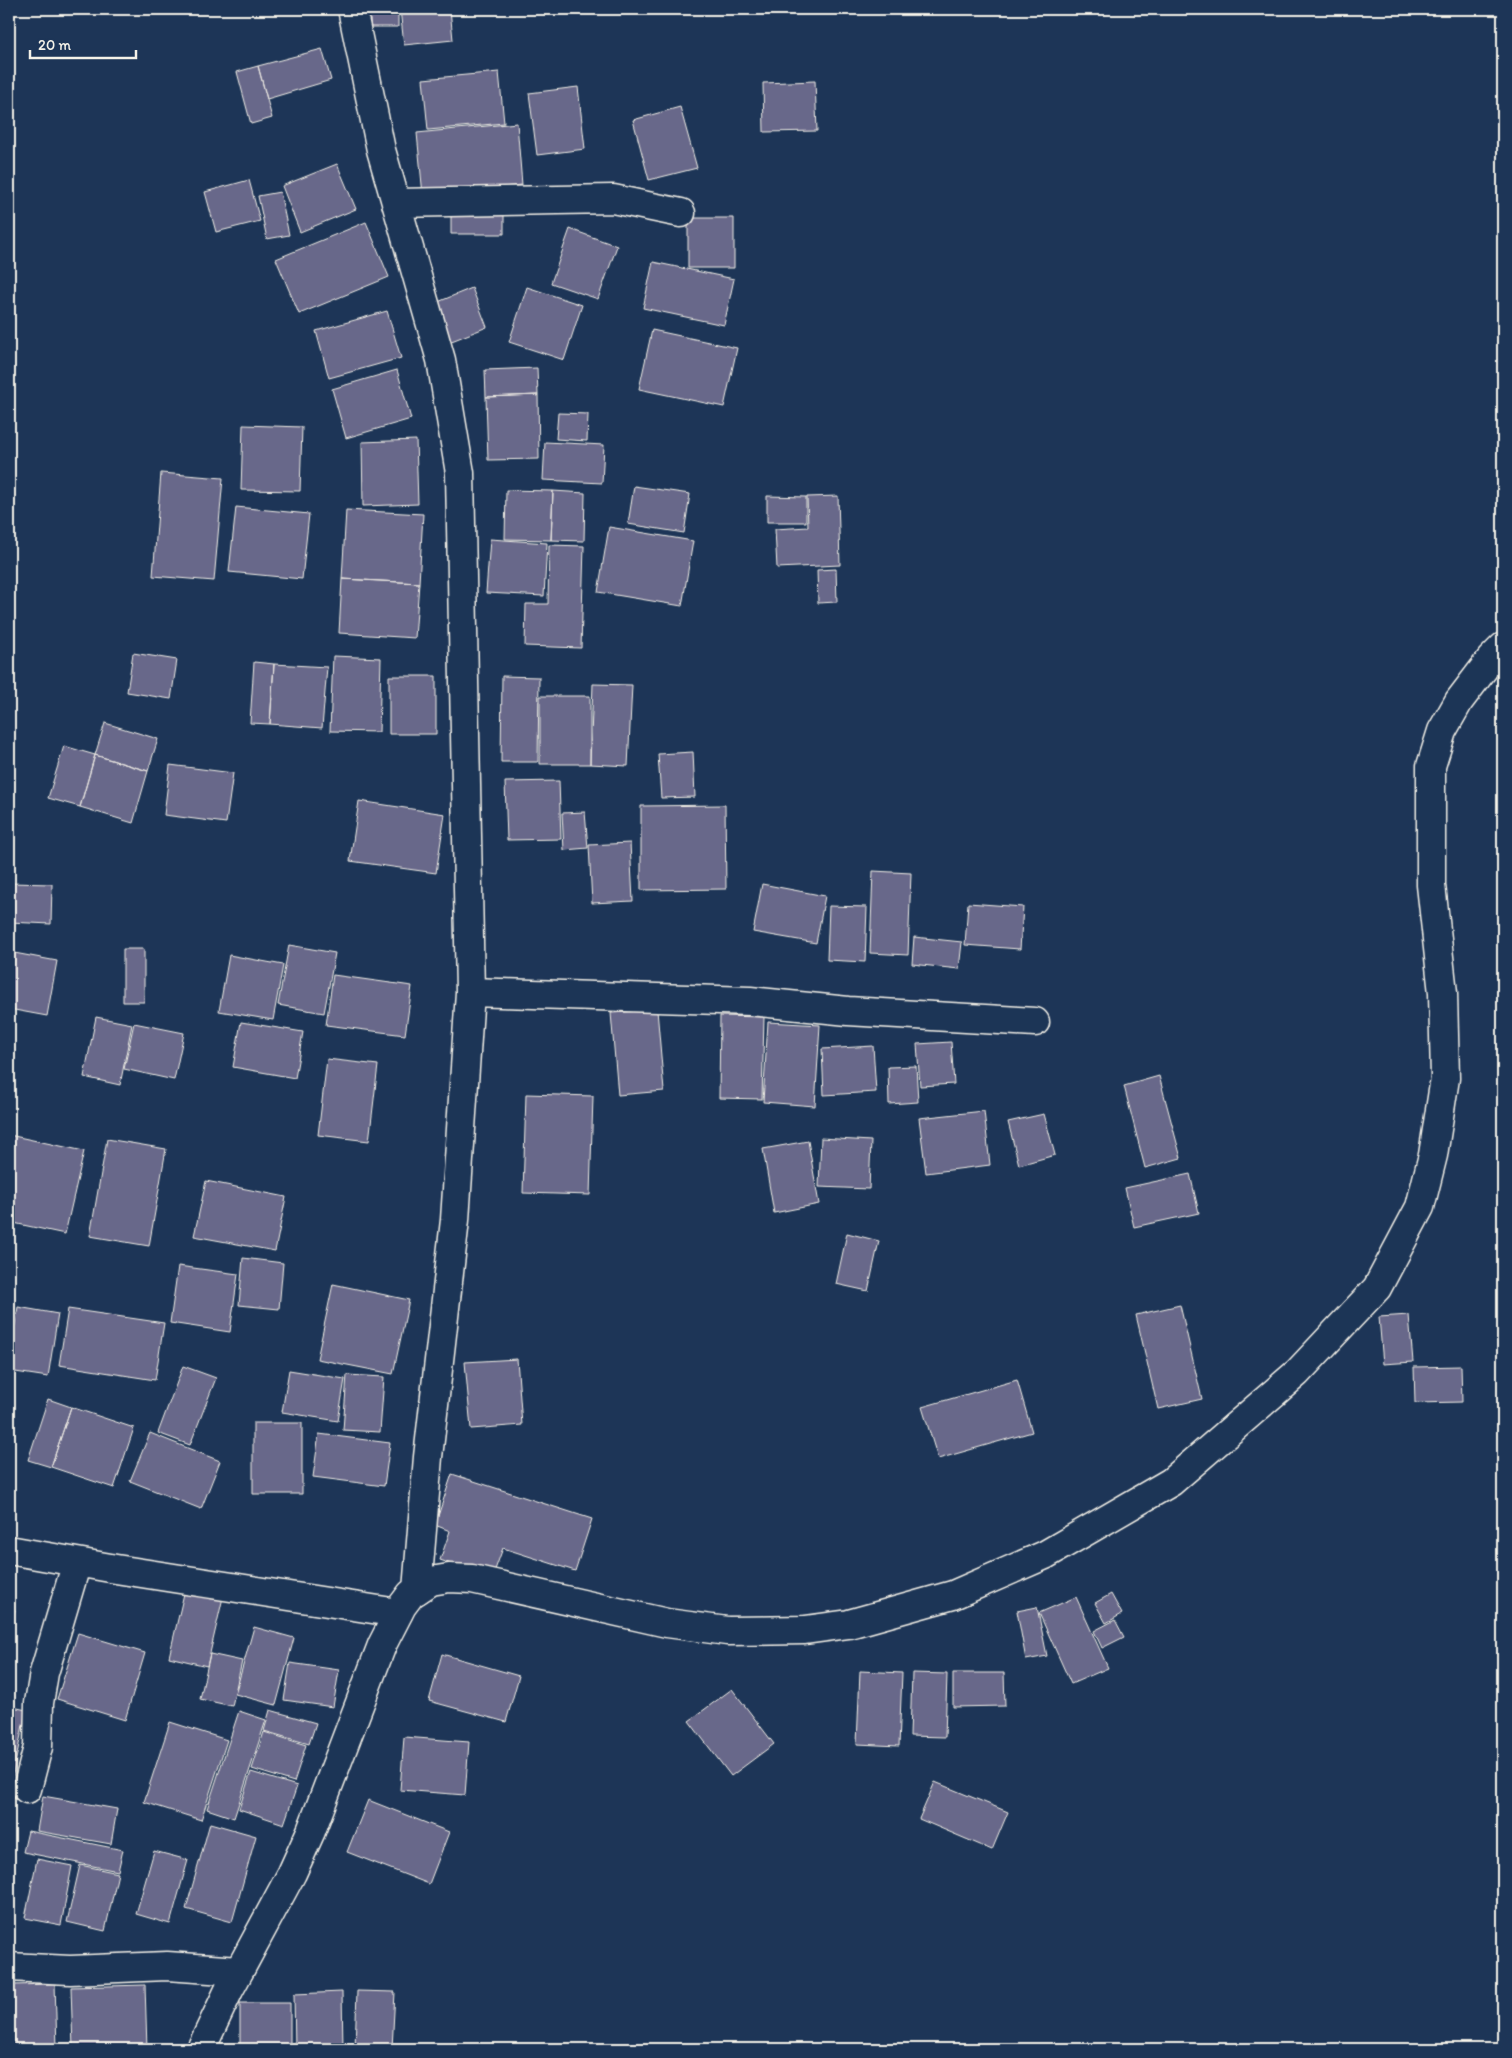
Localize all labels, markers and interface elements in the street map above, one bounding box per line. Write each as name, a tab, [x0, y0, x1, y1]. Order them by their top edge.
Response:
scale bar	[30, 28, 136, 60]
text: 20 m	[38, 36, 72, 54]

